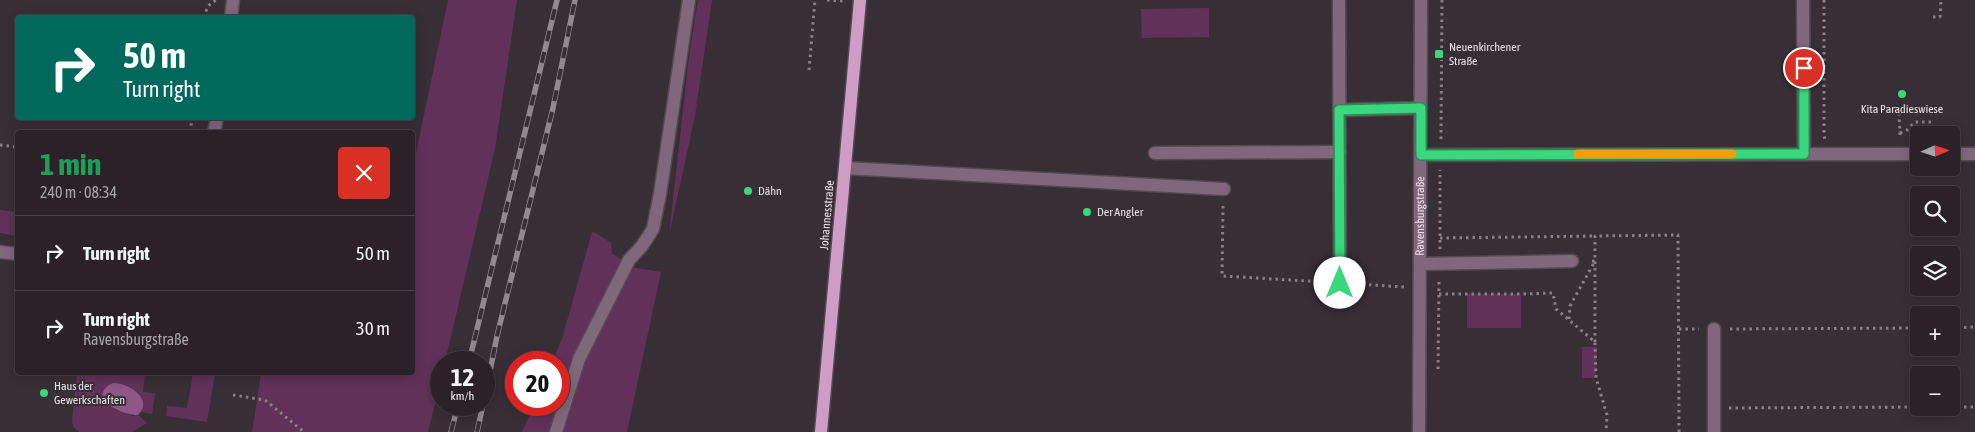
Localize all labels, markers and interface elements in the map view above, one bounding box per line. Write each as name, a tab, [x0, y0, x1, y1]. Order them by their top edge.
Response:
icon: right	[40, 35, 105, 100]
text: 50 m	[123, 35, 186, 75]
place label: Neuenkirchener Straße	[1449, 40, 1521, 68]
pin	[1783, 47, 1825, 89]
marker: Neuenkirchener Straße	[1433, 48, 1445, 60]
icon: arrive	[1790, 54, 1818, 82]
text: Turn right	[123, 76, 200, 102]
marker: Kita Paradieswiese	[1896, 88, 1908, 100]
place label: Kita Paradieswiese	[1861, 102, 1943, 116]
north arrow	[1910, 126, 1960, 176]
map controls	[1910, 126, 1960, 416]
text: 1 min	[40, 147, 101, 181]
button: close	[338, 147, 390, 199]
street label: Ravensburgstraße	[1413, 176, 1427, 256]
street label: Johannesstraße	[817, 180, 837, 250]
text: 240 m · 08:34	[40, 183, 117, 201]
place label: Dähn	[758, 184, 782, 198]
marker: Dähn	[742, 185, 754, 197]
button: search	[1910, 186, 1960, 236]
place label: Der Angler	[1097, 205, 1144, 219]
marker: Der Angler	[1081, 206, 1093, 218]
icon: right	[40, 239, 68, 267]
text: Turn right	[83, 242, 150, 264]
text: 50 m	[356, 242, 390, 264]
button: layers	[1910, 246, 1960, 296]
position arrow	[1313, 256, 1365, 308]
button: +	[1910, 306, 1960, 356]
text: Turn right	[83, 308, 150, 330]
icon: right	[40, 314, 68, 342]
text: 30 m	[356, 317, 390, 339]
text: Ravensburgstraße	[83, 330, 189, 348]
speed limit sign: 20	[505, 351, 570, 416]
text: 12	[451, 363, 474, 391]
button: −	[1910, 366, 1960, 416]
place label: Haus der Gewerkschaften	[54, 379, 125, 407]
marker: Haus der Gewerkschaften	[38, 387, 50, 399]
text: km/h	[451, 389, 474, 403]

